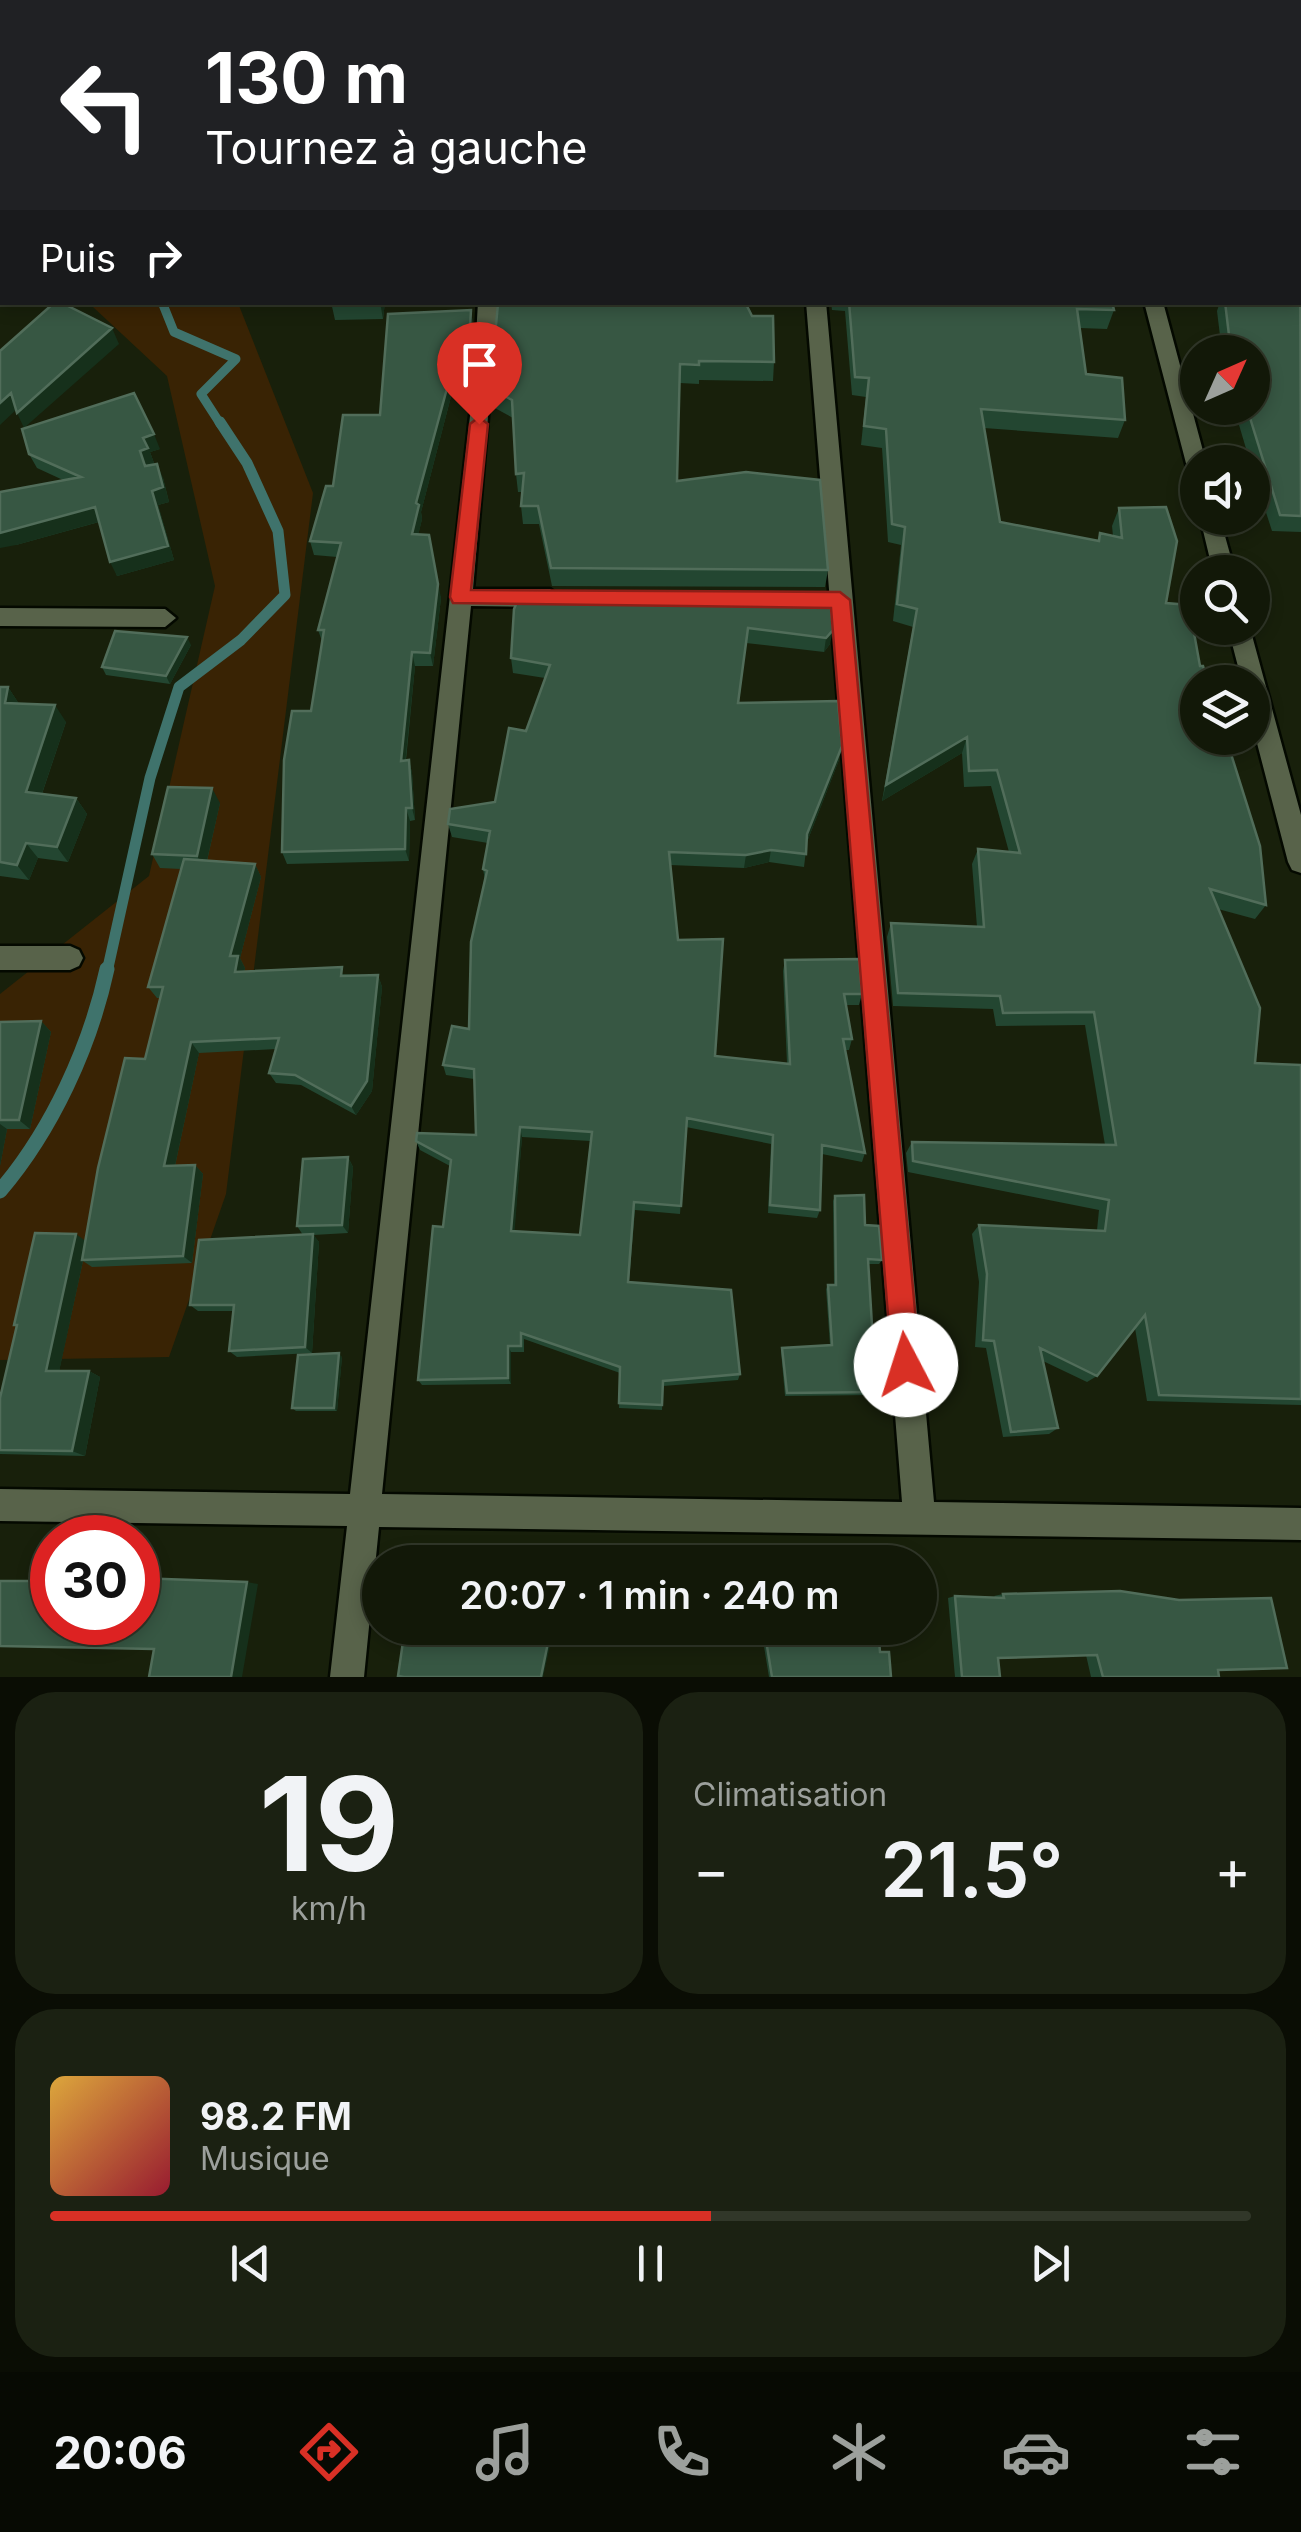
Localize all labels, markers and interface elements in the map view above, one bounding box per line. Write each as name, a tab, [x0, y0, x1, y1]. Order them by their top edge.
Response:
text: 130 m	[205, 35, 408, 120]
icon: left	[40, 40, 170, 170]
text: Tournez à gauche	[205, 120, 587, 175]
icon: right	[136, 230, 191, 285]
text: Puis	[40, 235, 116, 281]
pin	[437, 322, 522, 425]
north arrow	[1180, 335, 1270, 425]
map controls	[1180, 335, 1270, 755]
icon: arrive	[452, 337, 507, 392]
button: sound	[1180, 445, 1270, 535]
button: search	[1180, 555, 1270, 645]
button: layers	[1180, 665, 1270, 755]
position arrow	[854, 1313, 958, 1417]
speed limit sign: 30	[30, 1515, 160, 1645]
text: 20:07 · 1 min · 240 m	[460, 1572, 839, 1618]
text: 19	[259, 1745, 399, 1902]
text: Climatisation	[693, 1775, 887, 1814]
text: 21.5°	[881, 1824, 1063, 1915]
text: −	[693, 1837, 729, 1903]
text: +	[1215, 1837, 1251, 1903]
text: km/h	[291, 1889, 367, 1928]
text: 98.2 FM	[200, 2093, 352, 2139]
text: Musique	[200, 2139, 330, 2178]
icon: previous	[223, 2236, 278, 2291]
icon: pause	[623, 2236, 678, 2291]
icon: next	[1023, 2236, 1078, 2291]
icon: directions	[294, 2417, 364, 2487]
icon: music	[470, 2417, 540, 2487]
icon: phone	[647, 2417, 717, 2487]
icon: climate	[824, 2417, 894, 2487]
icon: car	[1001, 2417, 1071, 2487]
icon: filters	[1178, 2417, 1248, 2487]
text: 20:06	[53, 2425, 187, 2480]

